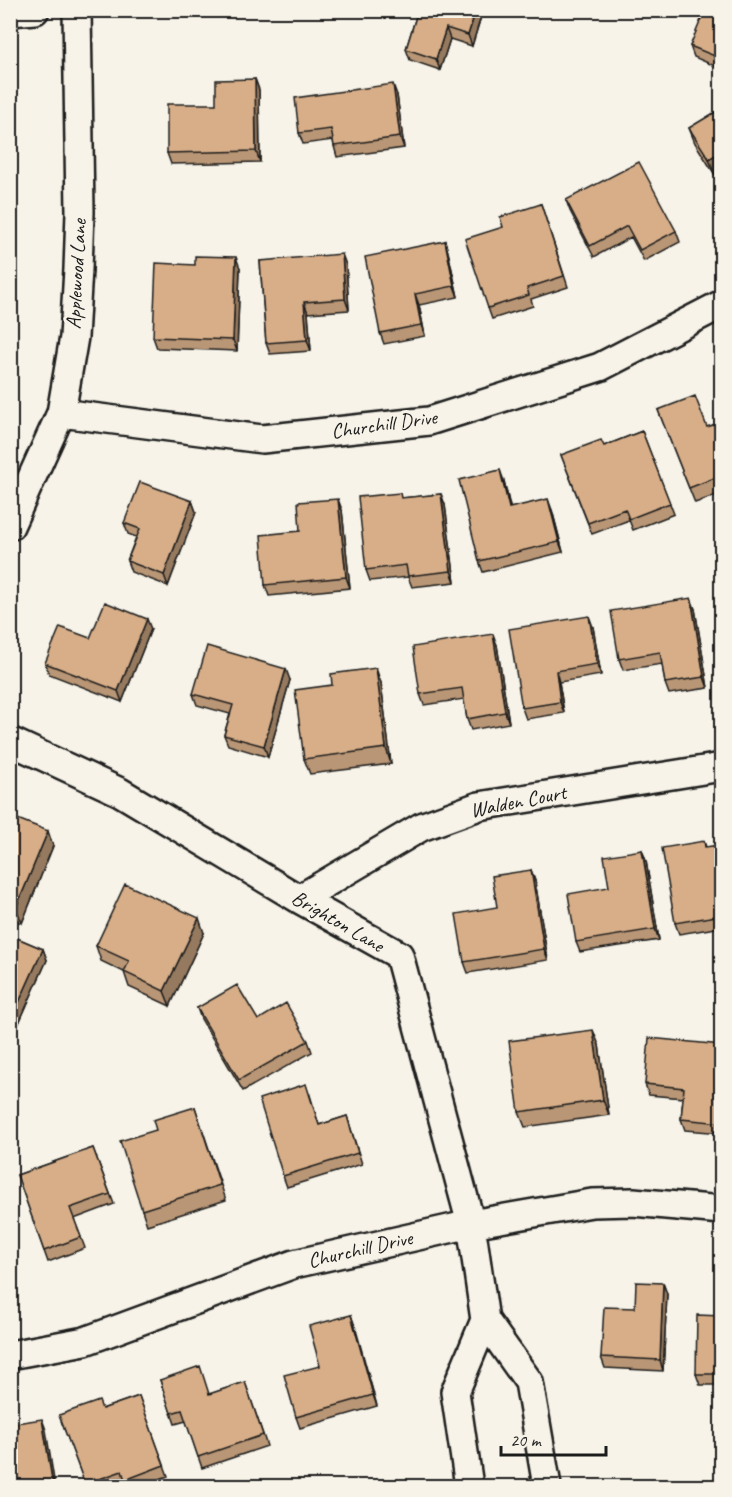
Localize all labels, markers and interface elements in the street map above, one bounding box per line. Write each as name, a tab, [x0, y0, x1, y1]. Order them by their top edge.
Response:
street label: Applewood Lane	[60, 217, 92, 330]
street label: Churchill Drive	[330, 403, 441, 444]
street label: Walden Court	[468, 779, 570, 823]
street label: Brighton Lane	[287, 884, 391, 959]
street label: Churchill Drive	[305, 1224, 417, 1274]
scale bar	[501, 1419, 606, 1457]
text: 20 m	[510, 1429, 543, 1451]

